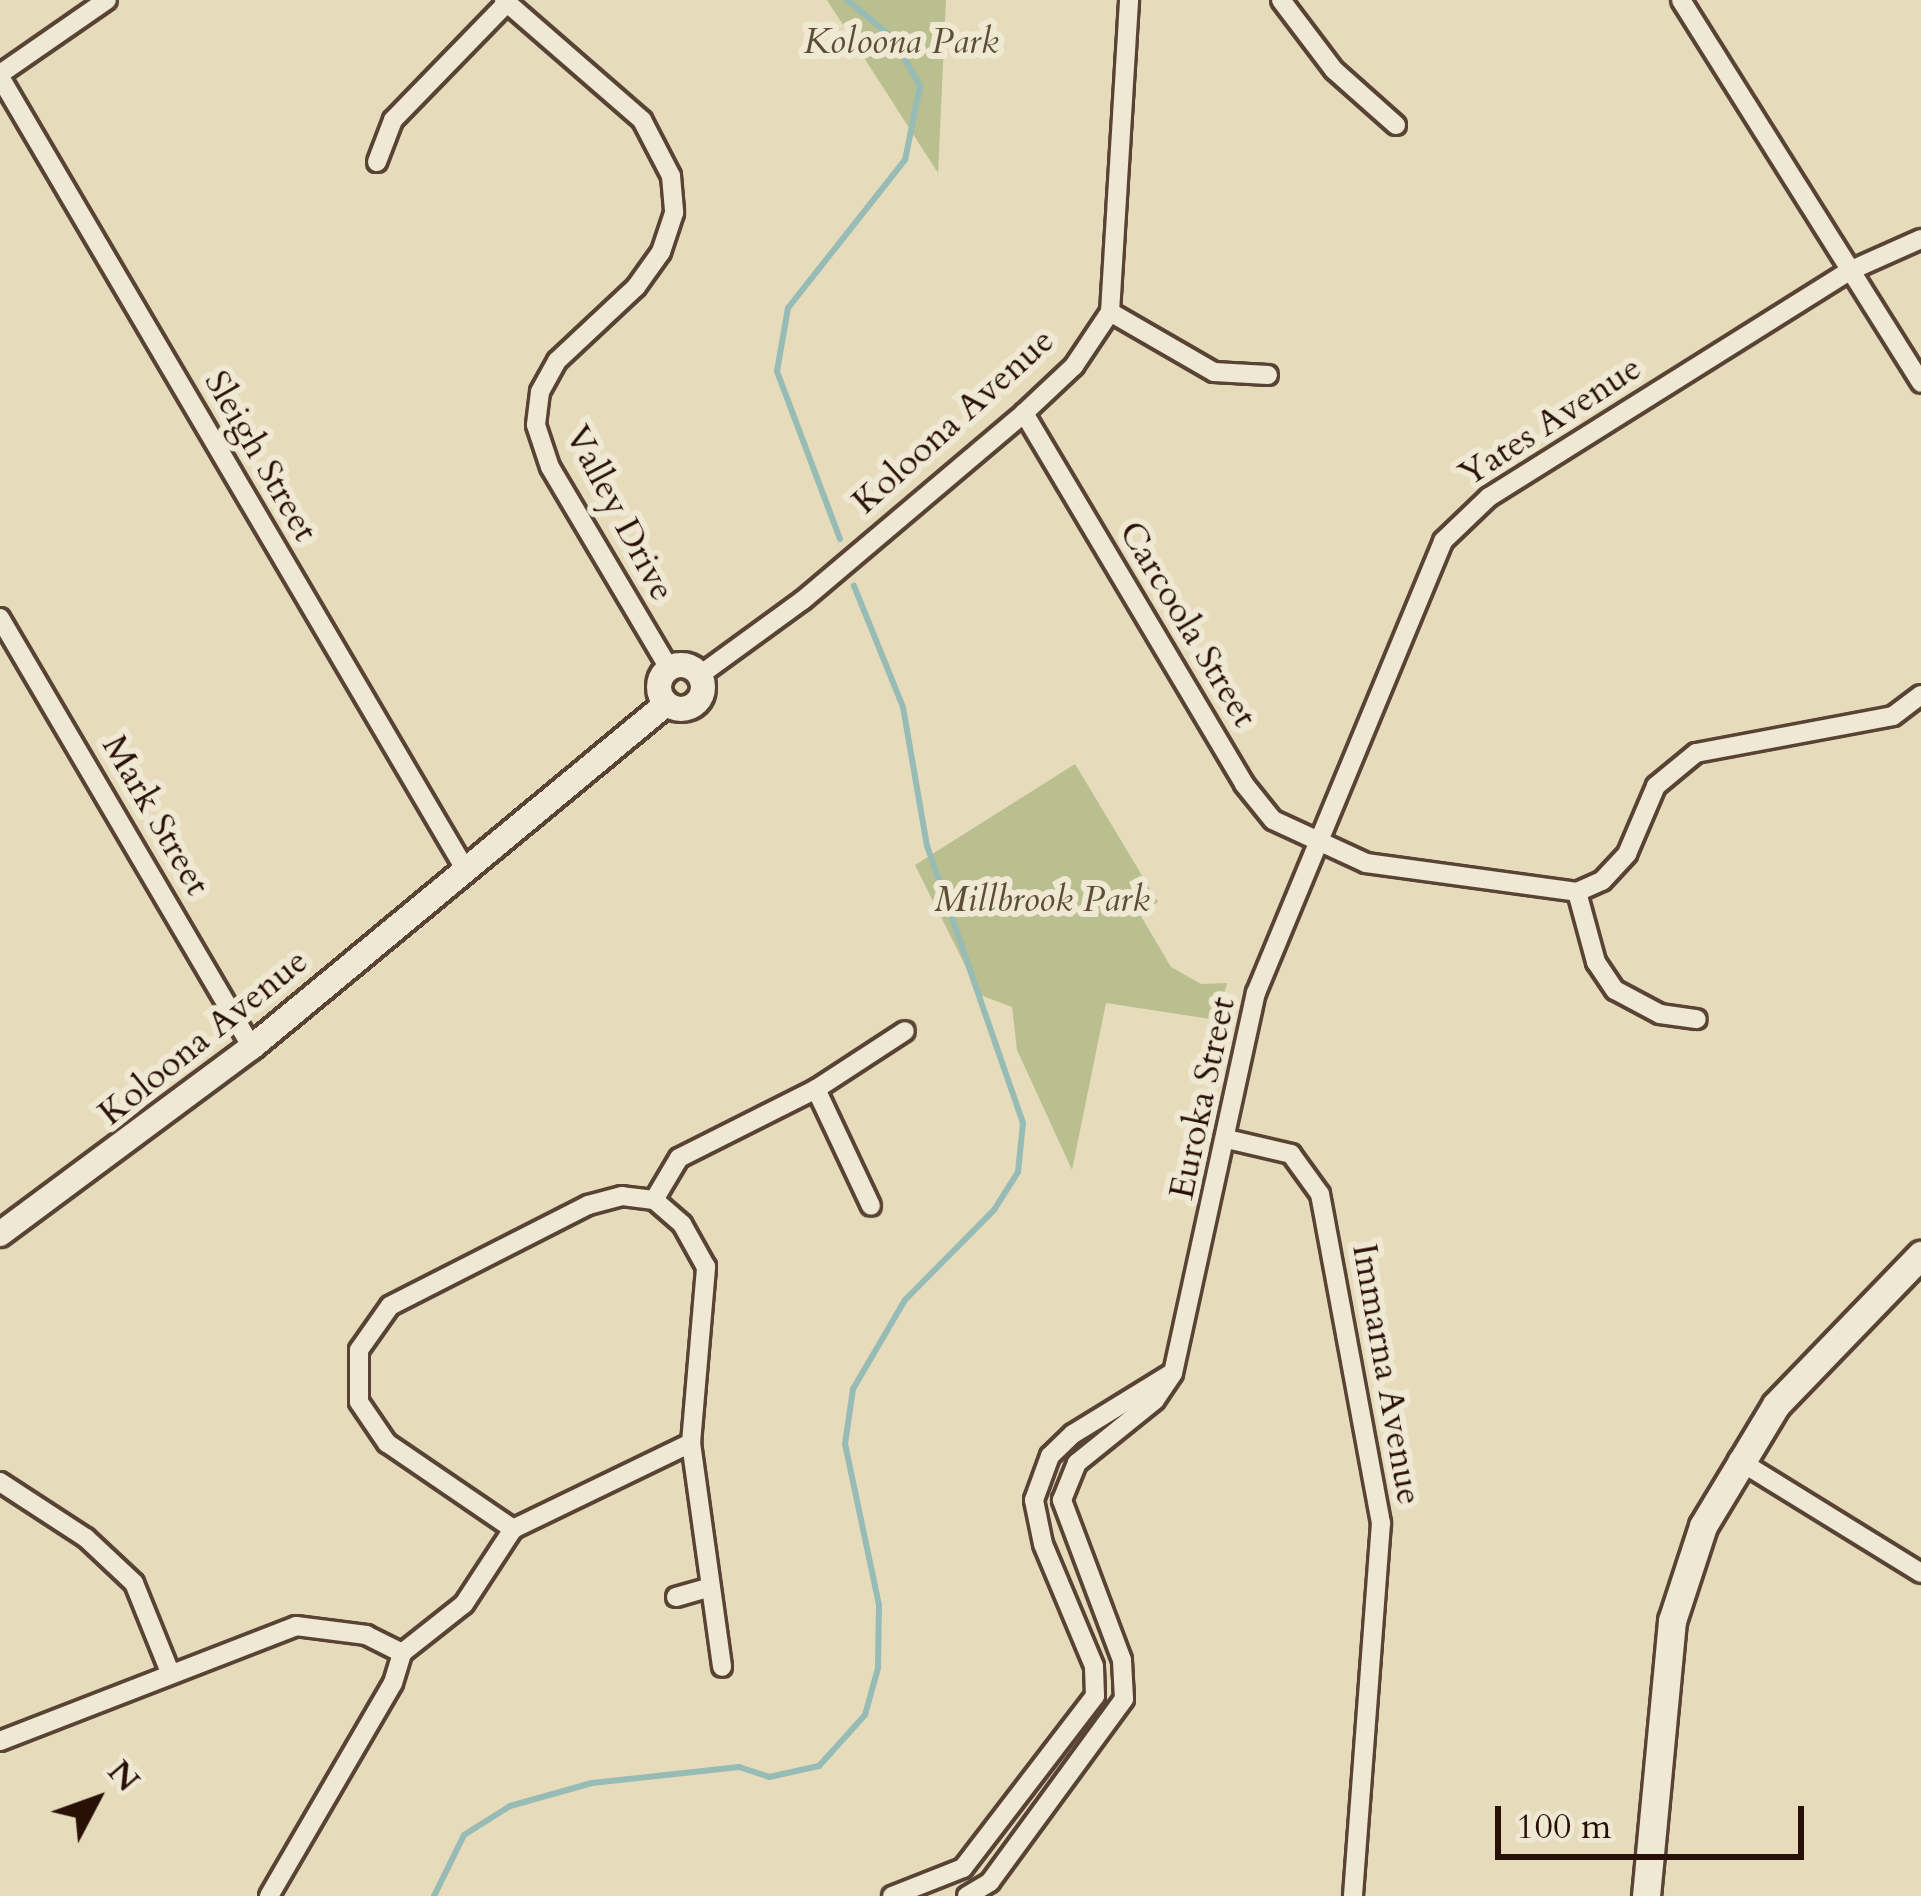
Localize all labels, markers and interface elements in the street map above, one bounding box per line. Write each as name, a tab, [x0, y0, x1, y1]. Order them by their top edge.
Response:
park label: Koloona Park	[803, 20, 999, 64]
street label: Koloona Avenue	[843, 319, 1063, 523]
street label: Yates Avenue	[1451, 346, 1649, 496]
street label: Sleigh Street	[195, 363, 327, 549]
street label: Valley Drive	[556, 418, 684, 608]
street label: Carcoola Street	[1110, 513, 1266, 735]
street label: Mark Street	[93, 727, 219, 903]
park label: Millbrook Park	[934, 878, 1150, 922]
street label: Koloona Avenue	[90, 939, 316, 1135]
street label: Euroka Street	[1159, 993, 1245, 1203]
street label: Immarna Avenue	[1343, 1240, 1431, 1508]
north arrow	[36, 1740, 156, 1860]
text: N	[97, 1750, 150, 1802]
scale bar	[1501, 1782, 1810, 1856]
text: 100 m	[1516, 1802, 1611, 1851]

